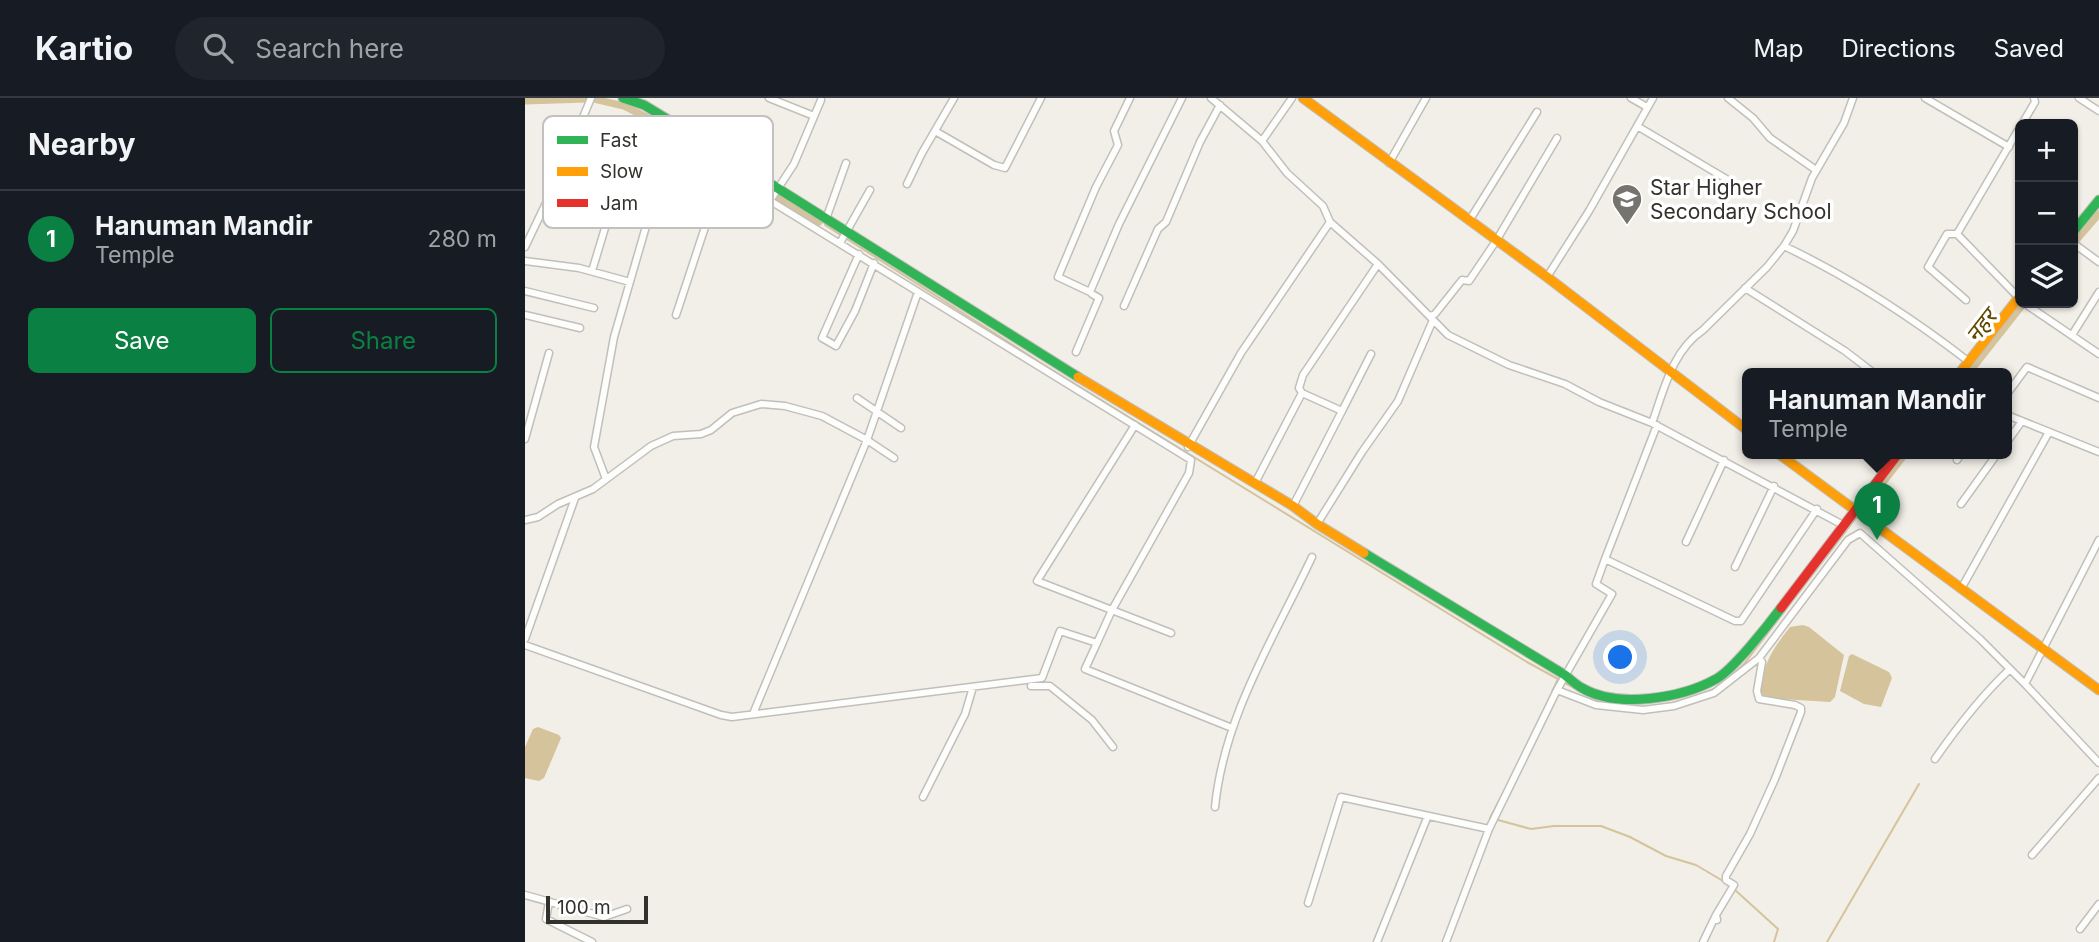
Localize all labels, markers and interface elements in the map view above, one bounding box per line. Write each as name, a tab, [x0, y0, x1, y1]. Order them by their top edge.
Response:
search box	[175, 17, 665, 80]
text: Kartio	[35, 28, 133, 68]
icon: search	[199, 29, 237, 67]
text: Search here	[255, 33, 404, 64]
text: Map	[1754, 34, 1803, 63]
text: Directions	[1841, 34, 1956, 63]
text: Saved	[1994, 34, 2064, 63]
legend	[543, 116, 773, 228]
map controls	[2015, 119, 2078, 308]
button: +	[2015, 119, 2078, 182]
text: Nearby	[28, 126, 136, 162]
text: Fast	[600, 129, 638, 152]
text: Slow	[600, 160, 643, 183]
place label: Star Higher Secondary School	[1650, 175, 1831, 224]
school or university icon: Star Higher Secondary School	[1610, 182, 1644, 226]
button: −	[2015, 182, 2078, 245]
text: Jam	[600, 192, 638, 215]
text: Hanuman Mandir	[95, 210, 313, 241]
text: 1	[46, 225, 56, 253]
text: 280 m	[428, 225, 497, 253]
text: Temple	[95, 241, 175, 269]
button: layers	[2015, 245, 2078, 308]
water label: नहर	[1959, 300, 2005, 348]
button: Save	[28, 308, 256, 373]
button: Share	[270, 308, 497, 373]
popup	[1742, 368, 2012, 459]
text: Hanuman Mandir	[1768, 384, 1986, 415]
text: Temple	[1768, 415, 1848, 443]
pin: 1	[1854, 482, 1900, 540]
your location	[1603, 640, 1637, 674]
scale bar	[546, 893, 647, 925]
text: 100 m	[557, 896, 611, 919]

